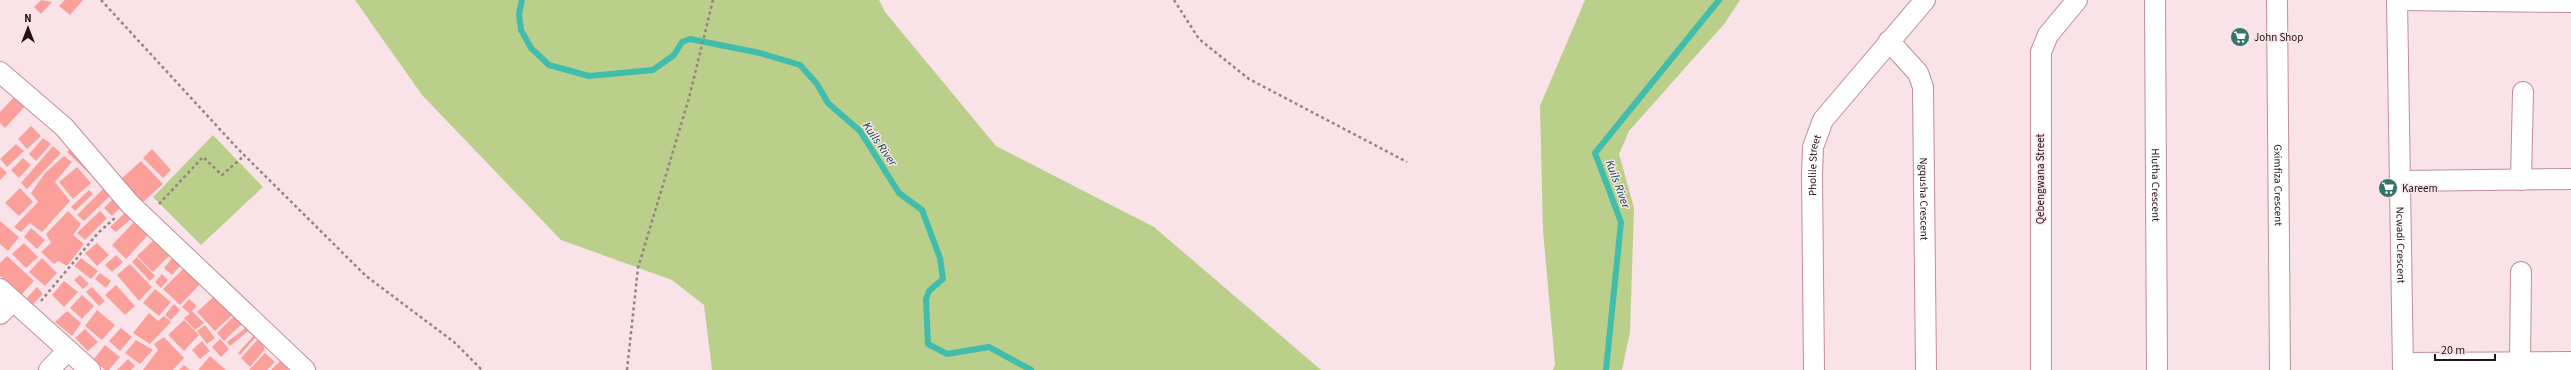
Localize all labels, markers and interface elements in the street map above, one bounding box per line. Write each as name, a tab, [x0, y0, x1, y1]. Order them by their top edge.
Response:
north arrow	[8, 8, 48, 48]
text: N	[24, 11, 32, 26]
supermarket icon: John Shop	[2229, 26, 2251, 48]
place label: John Shop	[2254, 30, 2303, 45]
water label: Kuils River	[858, 119, 902, 171]
street label: Pholile Street	[1805, 132, 1825, 196]
street label: Qebengwana Street	[2033, 133, 2048, 224]
street label: Gximfiza Crescent	[2270, 144, 2286, 226]
street label: Hlutha Crescent	[2148, 148, 2163, 222]
street label: Ngqusha Crescent	[1916, 157, 1932, 241]
water label: Kuils River	[1601, 158, 1634, 212]
supermarket icon: Kareem	[2377, 177, 2399, 199]
place label: Kareem	[2402, 181, 2438, 196]
street label: Ncwadi Crescent	[2392, 207, 2409, 284]
scale bar	[2435, 336, 2495, 362]
text: 20 m	[2441, 342, 2465, 359]

